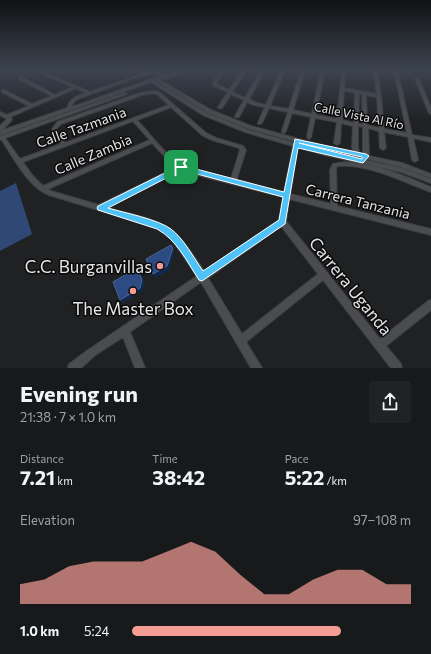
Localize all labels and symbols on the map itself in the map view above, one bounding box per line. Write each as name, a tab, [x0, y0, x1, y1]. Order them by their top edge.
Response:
street label: Calle Vista Al Río	[313, 99, 405, 131]
street label: Calle Tazmania	[34, 103, 128, 151]
street label: Calle Zambia	[52, 130, 134, 178]
pin	[164, 150, 198, 184]
street label: Carrera Tanzania	[304, 180, 412, 222]
street label: Carrera Uganda	[305, 233, 397, 339]
place label: C.C. Burganvillas	[25, 256, 152, 277]
marker: C.C. Burganvillas	[155, 261, 165, 271]
marker: The Master Box	[128, 286, 138, 296]
place label: The Master Box	[72, 298, 194, 319]

